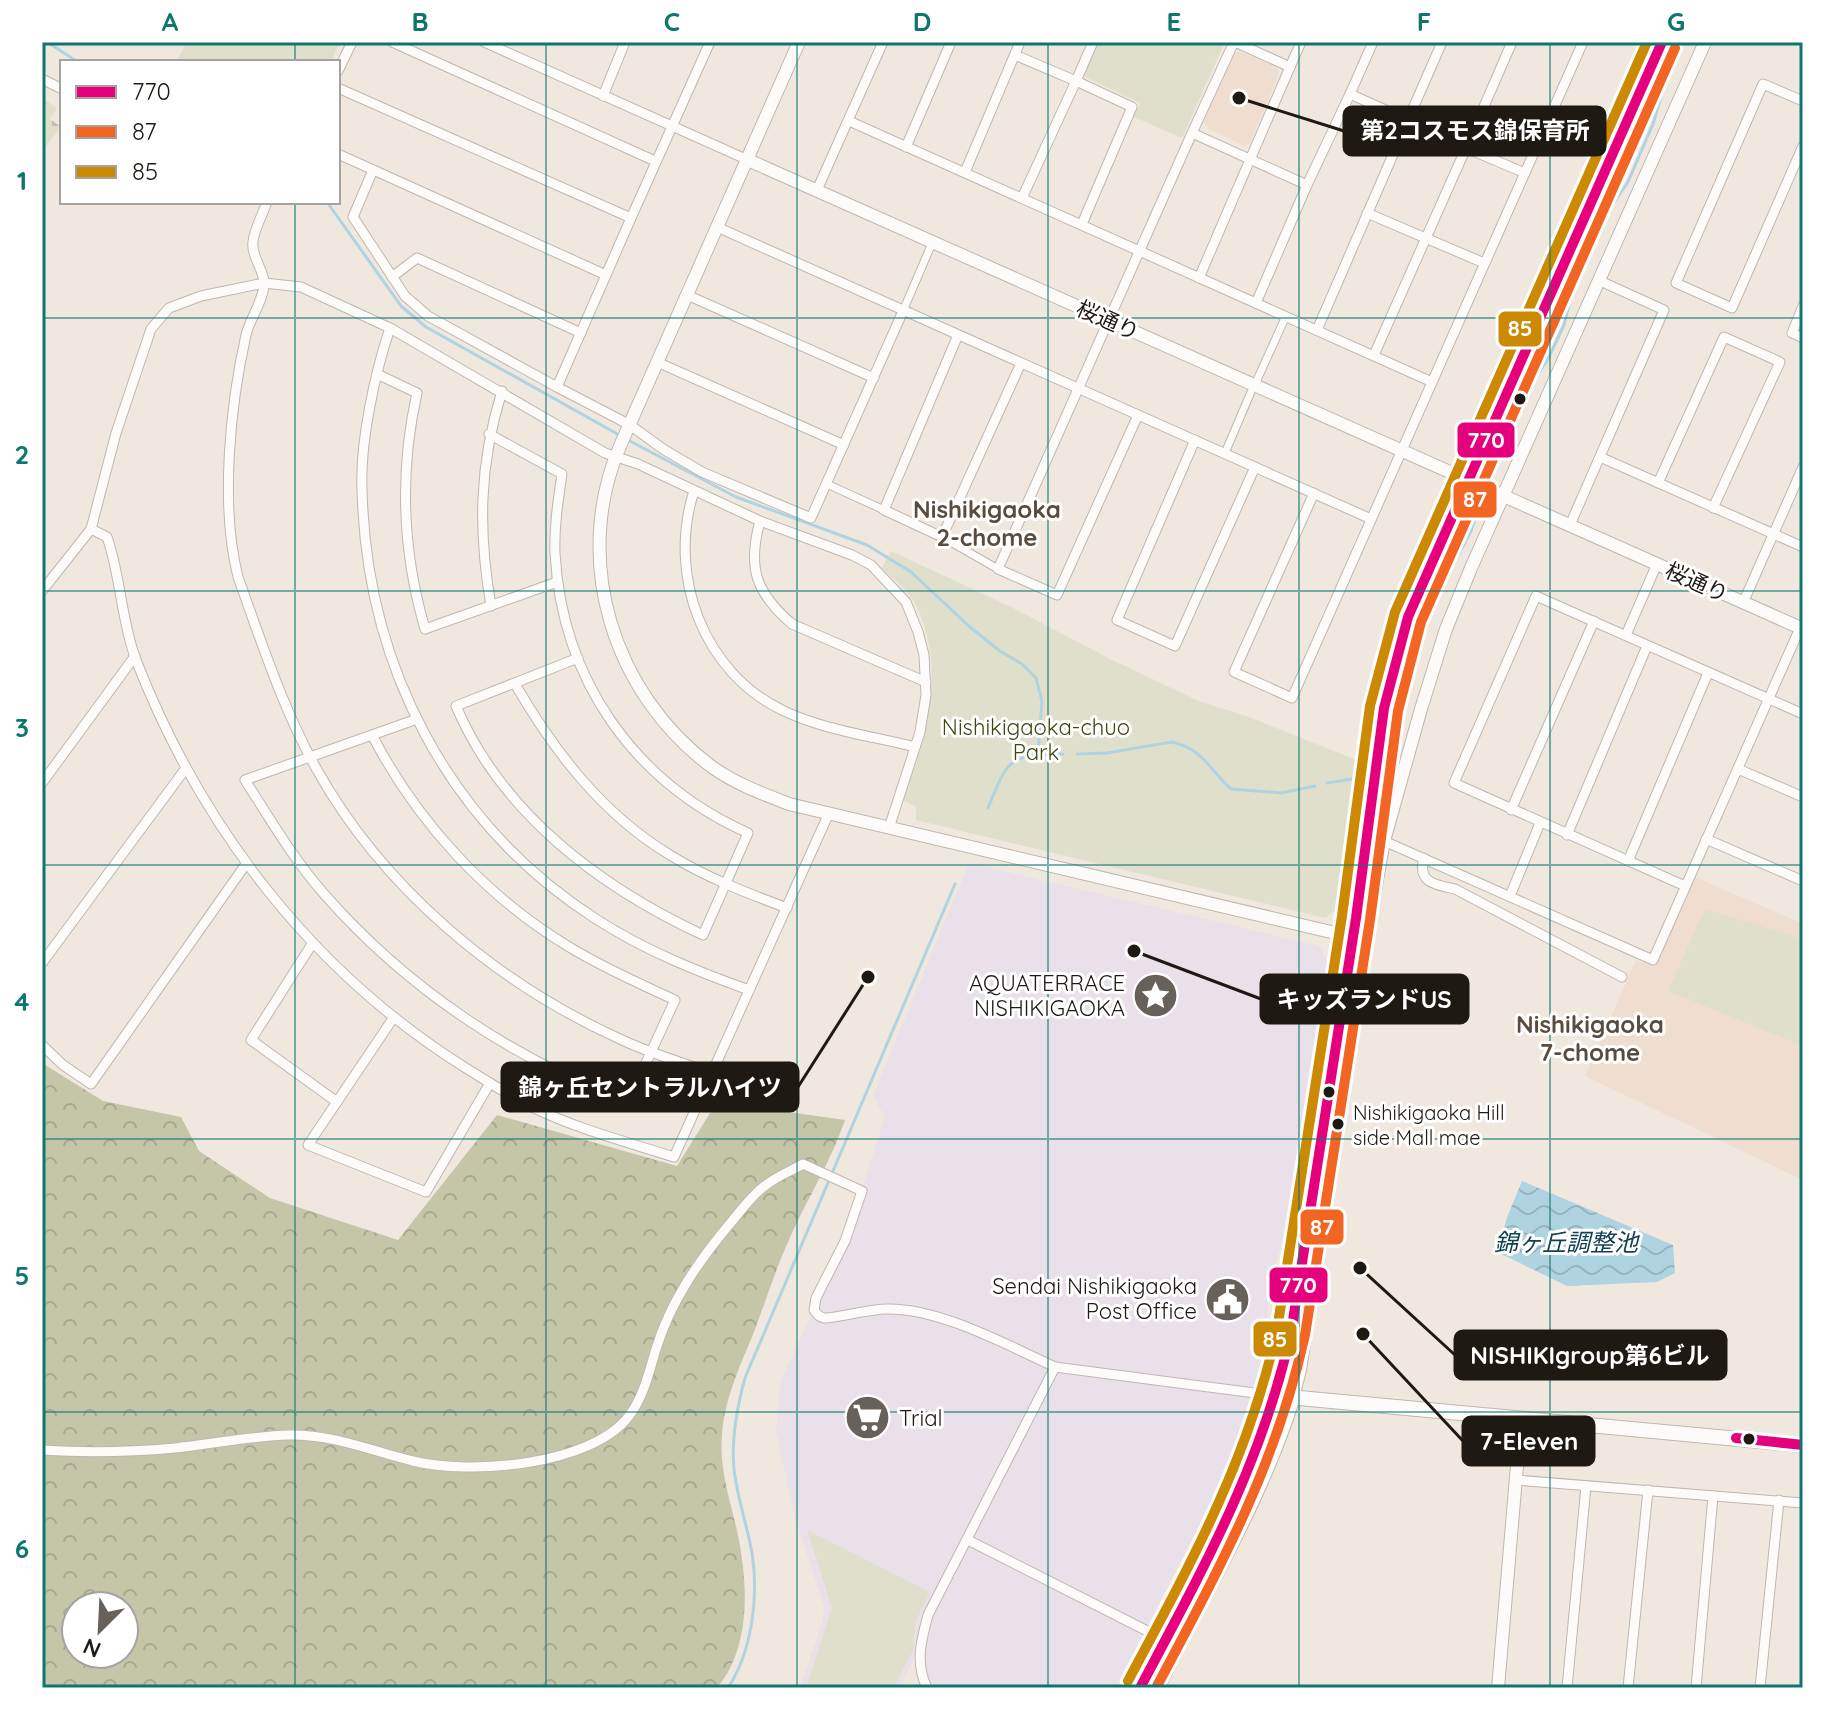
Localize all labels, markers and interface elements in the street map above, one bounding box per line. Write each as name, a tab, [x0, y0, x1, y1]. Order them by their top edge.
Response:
text: A	[162, 5, 179, 38]
text: B	[411, 5, 429, 38]
text: C	[664, 5, 680, 38]
text: D	[913, 5, 931, 38]
text: E	[1167, 5, 1181, 38]
text: F	[1417, 5, 1431, 38]
text: G	[1667, 5, 1685, 38]
legend	[60, 60, 340, 204]
text: 770	[132, 76, 171, 106]
callout: 第2コスモス錦保育所	[1344, 107, 1605, 155]
text: 第2コスモス錦保育所	[1360, 115, 1590, 145]
text: 87	[132, 116, 157, 146]
text: 85	[132, 156, 158, 186]
text: 1	[17, 164, 27, 197]
street label: 桜通り	[1072, 294, 1144, 346]
line badge: 85	[1497, 310, 1543, 348]
text: 85	[1508, 314, 1532, 342]
unlabelled marker	[1512, 391, 1528, 407]
line badge: 770	[1456, 421, 1516, 459]
text: 770	[1467, 426, 1505, 454]
text: 2	[15, 438, 29, 471]
line badge: 87	[1452, 480, 1498, 519]
text: 87	[1463, 485, 1487, 513]
district label: Nishikigaoka 2-chome	[913, 494, 1061, 552]
street label: 桜通り	[1661, 556, 1733, 608]
text: 3	[15, 711, 29, 744]
park label: Nishikigaoka-chuo Park	[942, 713, 1130, 766]
place label: AQUATERRACE NISHIKIGAOKA	[969, 969, 1125, 1022]
place icon: AQUATERRACE NISHIKIGAOKA	[1132, 972, 1180, 1020]
callout: キッズランドUS	[1261, 975, 1468, 1023]
text: キッズランドUS	[1276, 984, 1452, 1014]
text: 4	[14, 985, 30, 1018]
district label: Nishikigaoka 7-chome	[1516, 1009, 1664, 1067]
callout: 錦ヶ丘セントラルハイツ	[502, 1063, 798, 1111]
text: 錦ヶ丘セントラルハイツ	[518, 1072, 782, 1102]
unlabelled marker	[1321, 1084, 1337, 1100]
place label: Nishikigaoka Hill side Mall mae	[1353, 1100, 1505, 1150]
marker: Nishikigaoka Hill side Mall mae	[1330, 1116, 1346, 1132]
line badge: 87	[1299, 1208, 1345, 1246]
text: 87	[1310, 1213, 1334, 1241]
water label: 錦ヶ丘調整池	[1494, 1227, 1640, 1257]
text: 5	[15, 1259, 29, 1292]
line badge: 770	[1268, 1266, 1329, 1304]
text: 770	[1279, 1271, 1317, 1299]
place label: Sendai Nishikigaoka Post Office	[992, 1272, 1197, 1325]
public building icon: Sendai Nishikigaoka Post Office	[1204, 1275, 1252, 1323]
line badge: 85	[1252, 1320, 1298, 1358]
text: 85	[1263, 1325, 1287, 1353]
callout: NISHIKIgroup第6ビル	[1455, 1331, 1726, 1379]
text: NISHIKIgroup第6ビル	[1470, 1340, 1710, 1370]
supermarket icon: Trial	[844, 1394, 892, 1442]
place label: Trial	[899, 1404, 943, 1432]
callout: 7-Eleven	[1463, 1417, 1594, 1465]
text: 7-Eleven	[1480, 1426, 1578, 1456]
unlabelled marker	[1741, 1431, 1757, 1447]
text: 6	[15, 1532, 29, 1565]
north arrow	[60, 1590, 140, 1670]
text: N	[79, 1632, 105, 1664]

